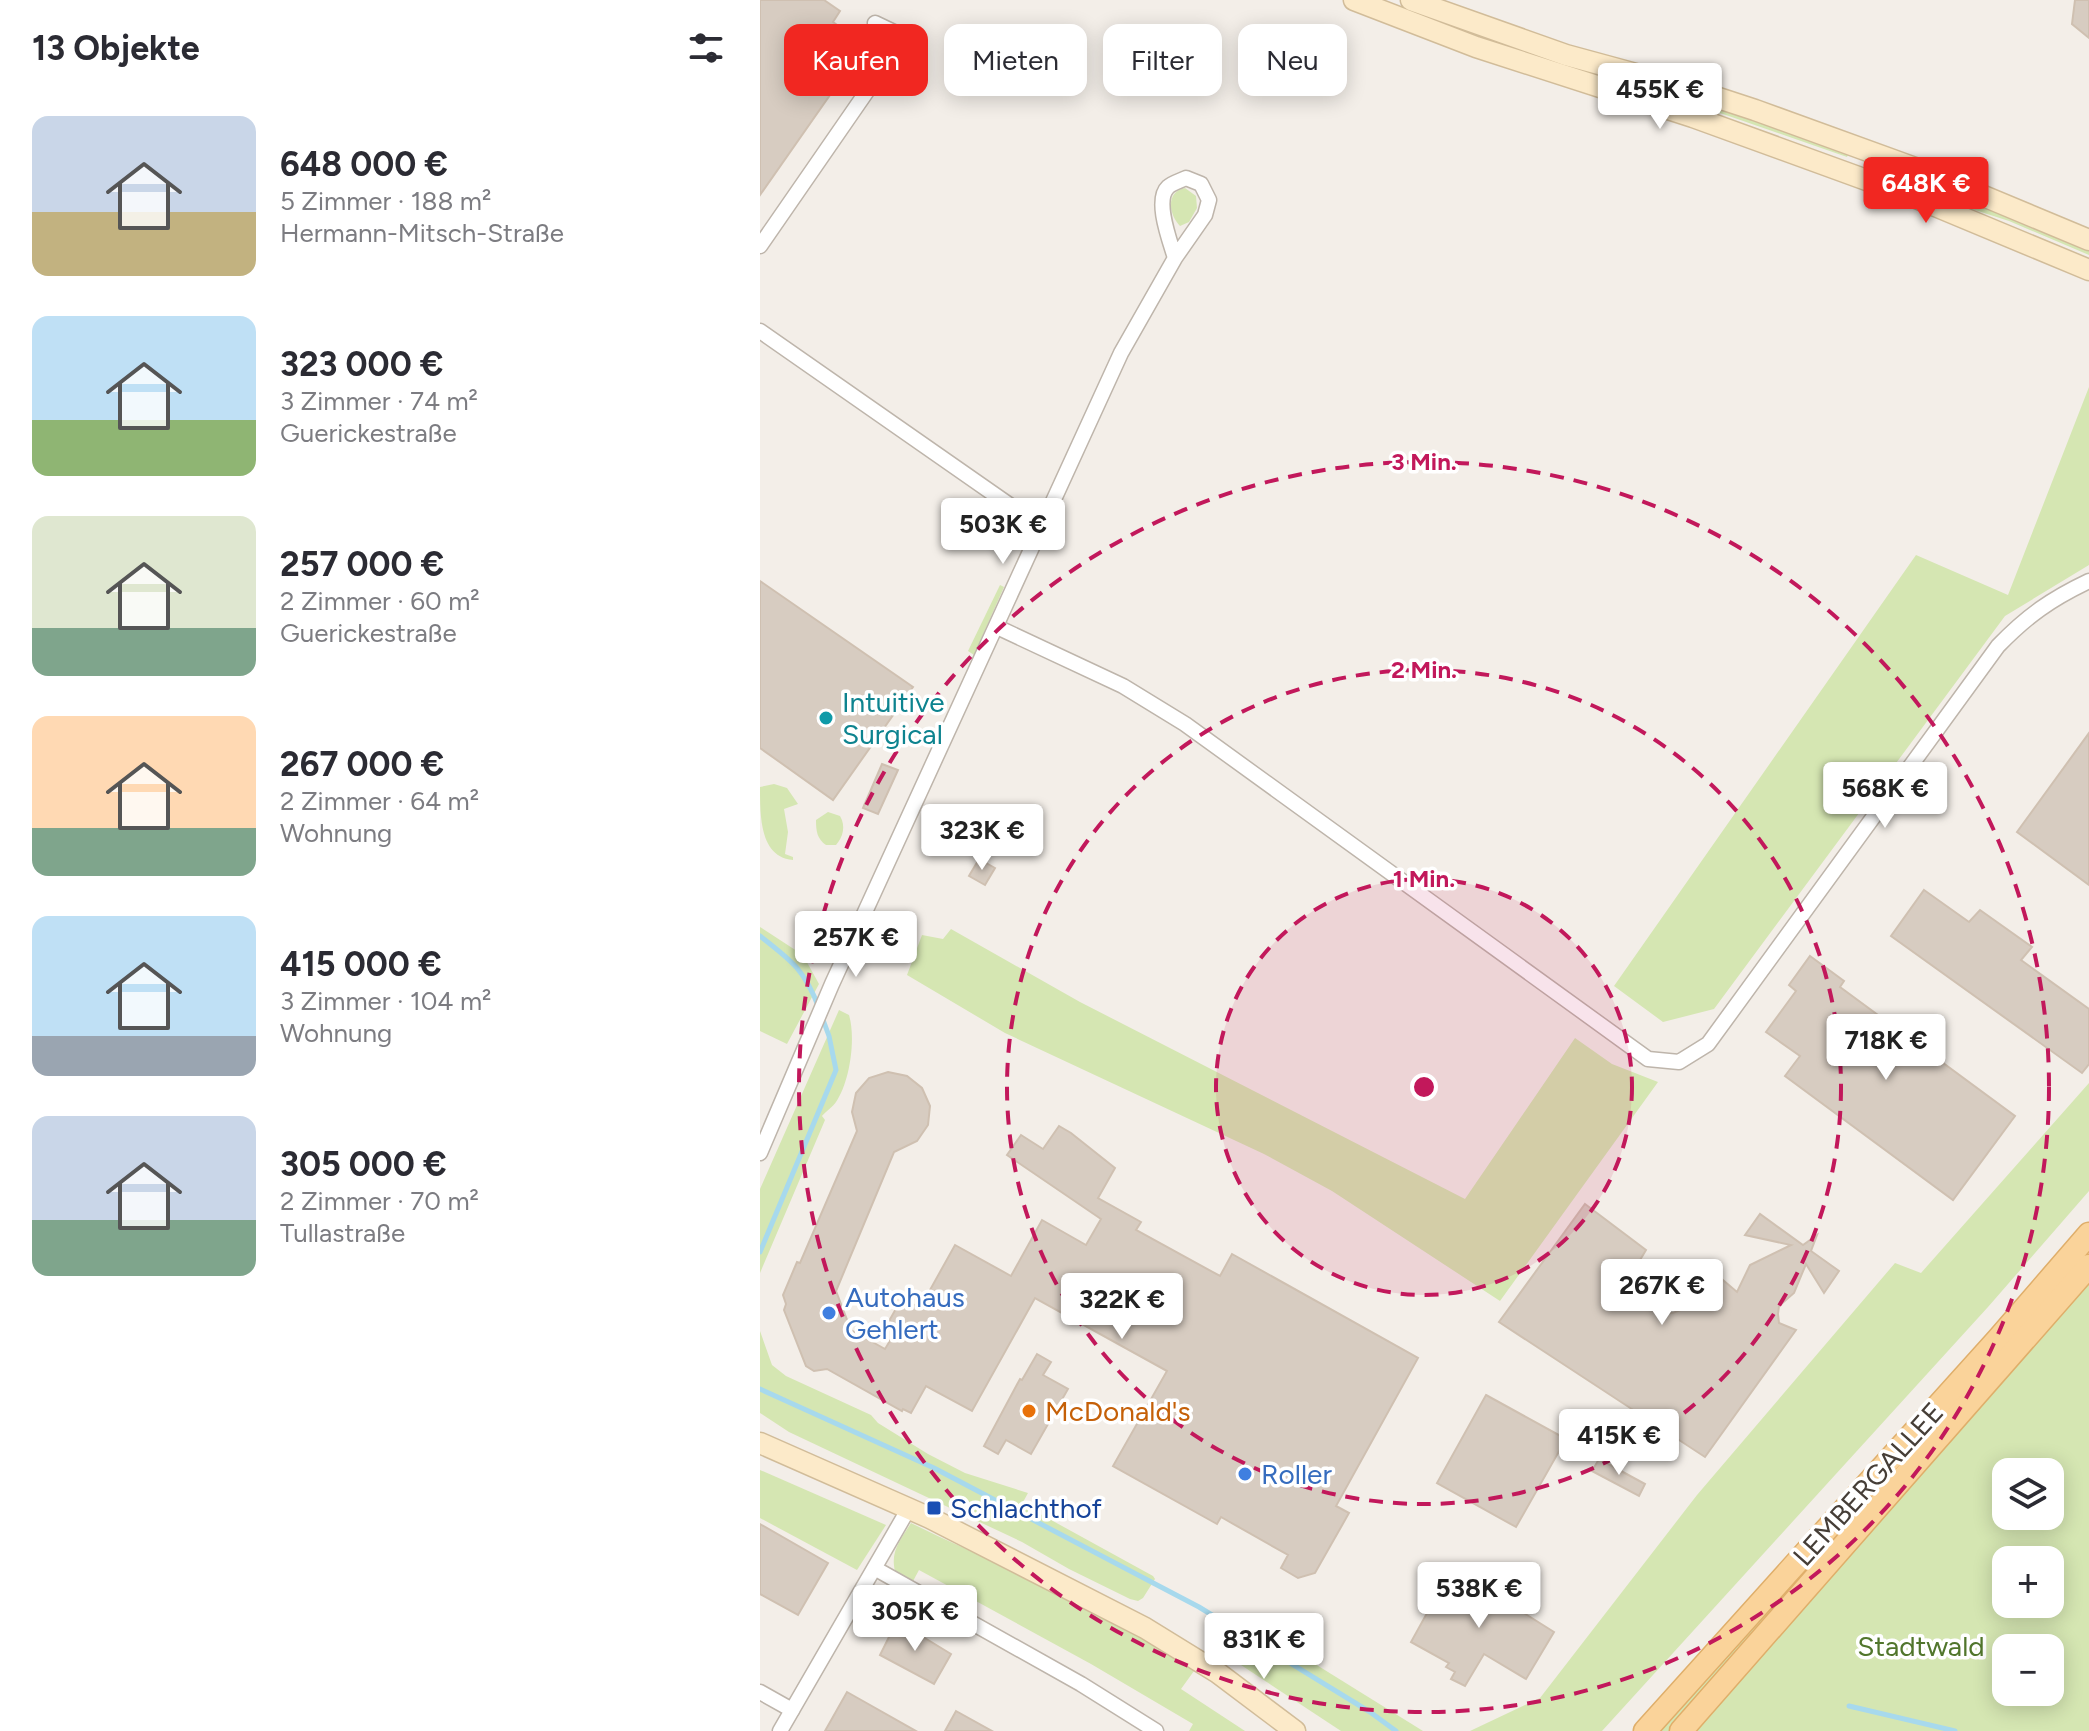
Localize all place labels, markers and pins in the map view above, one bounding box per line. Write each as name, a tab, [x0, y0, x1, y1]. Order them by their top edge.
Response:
pin: 455K €	[1595, 63, 1725, 131]
pin: 648K €	[1861, 157, 1991, 225]
pin: 503K €	[938, 498, 1068, 566]
place label: Intuitive Surgical	[842, 685, 945, 751]
marker: Intuitive Surgical	[817, 709, 835, 727]
pin: 568K €	[1820, 762, 1950, 830]
pin: 323K €	[917, 804, 1047, 872]
pin: 257K €	[791, 911, 921, 979]
pin: 718K €	[1821, 1014, 1951, 1082]
centre of rings	[1410, 1073, 1438, 1101]
pin: 267K €	[1597, 1259, 1727, 1327]
pin: 322K €	[1057, 1273, 1187, 1341]
place label: Autohaus Gehlert	[845, 1280, 965, 1346]
marker: Autohaus Gehlert	[820, 1304, 838, 1322]
place label: McDonald's	[1045, 1394, 1190, 1428]
marker: McDonald's	[1020, 1402, 1038, 1420]
pin: 415K €	[1554, 1409, 1684, 1477]
place label: Roller	[1261, 1457, 1332, 1491]
marker: Roller	[1236, 1465, 1254, 1483]
place label: Schlachthof	[950, 1491, 1103, 1525]
marker: Schlachthof	[925, 1499, 943, 1517]
pin: 538K €	[1414, 1562, 1544, 1630]
pin: 305K €	[850, 1585, 980, 1653]
pin: 831K €	[1199, 1613, 1329, 1681]

